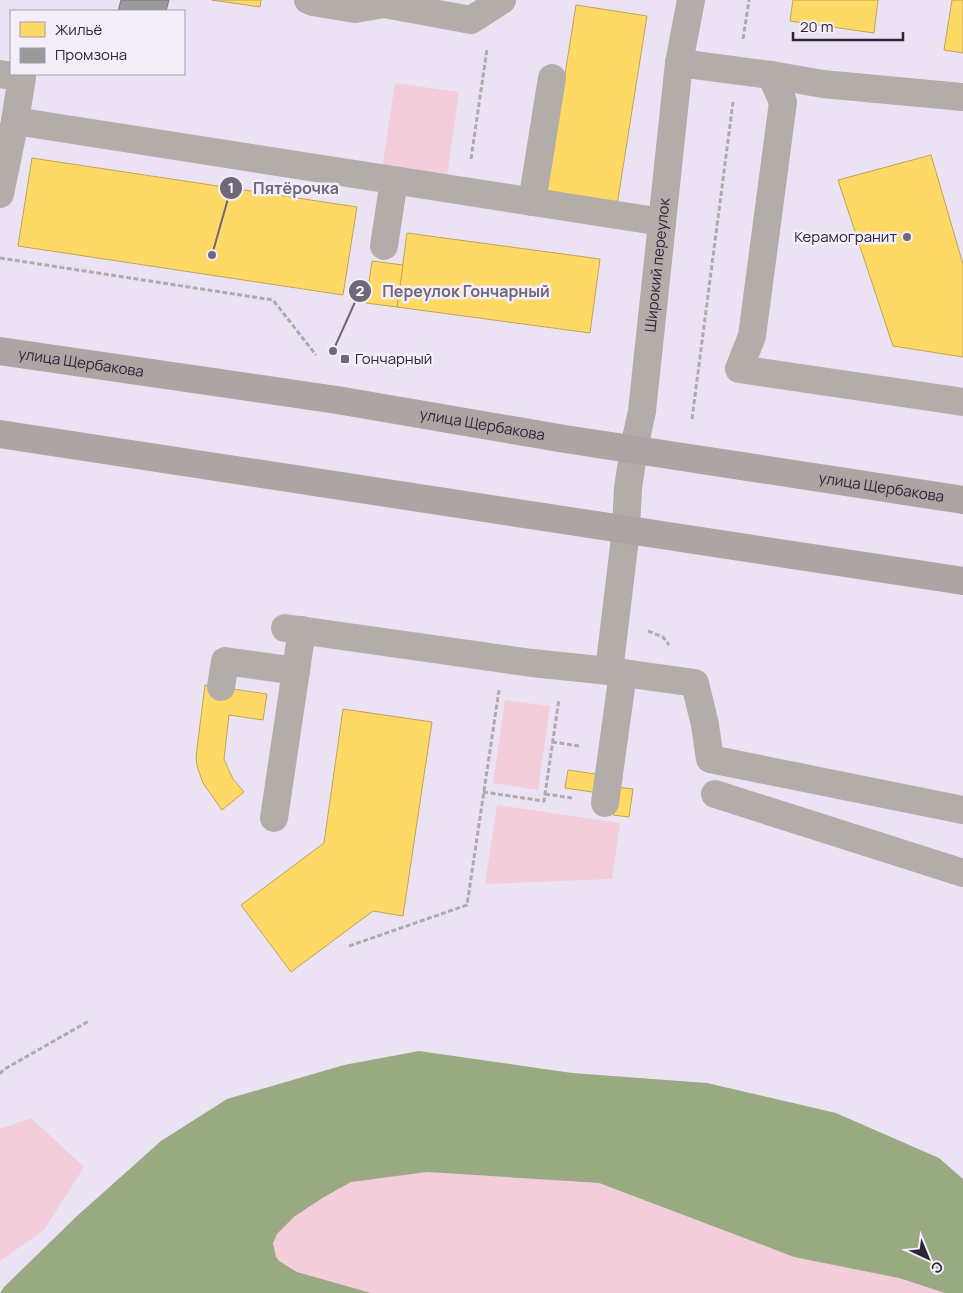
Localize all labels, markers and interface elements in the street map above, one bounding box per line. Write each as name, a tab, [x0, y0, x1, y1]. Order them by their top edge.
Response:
legend	[10, 10, 185, 75]
scale bar	[793, 10, 903, 42]
text: 20 m	[800, 16, 833, 37]
text: Жильё	[55, 19, 103, 40]
text: Промзона	[55, 44, 127, 65]
callout: Пятёрочка	[219, 173, 349, 204]
text: 1	[228, 177, 234, 198]
text: Пятёрочка	[253, 177, 339, 199]
street label: Широкий переулок	[639, 196, 675, 333]
place label: Керамогранит	[794, 226, 897, 247]
marker: Керамогранит	[901, 231, 913, 243]
callout: Переулок Гончарный	[347, 276, 560, 307]
text: 2	[356, 280, 365, 301]
text: Переулок Гончарный	[382, 280, 550, 302]
street label: улица Щербакова	[17, 343, 145, 382]
place label: Гончарный	[355, 348, 432, 369]
marker: Гончарный	[339, 353, 351, 365]
street label: улица Щербакова	[418, 403, 547, 445]
street label: улица Щербакова	[817, 467, 946, 507]
north arrow	[903, 1233, 953, 1283]
text: С	[927, 1257, 948, 1278]

